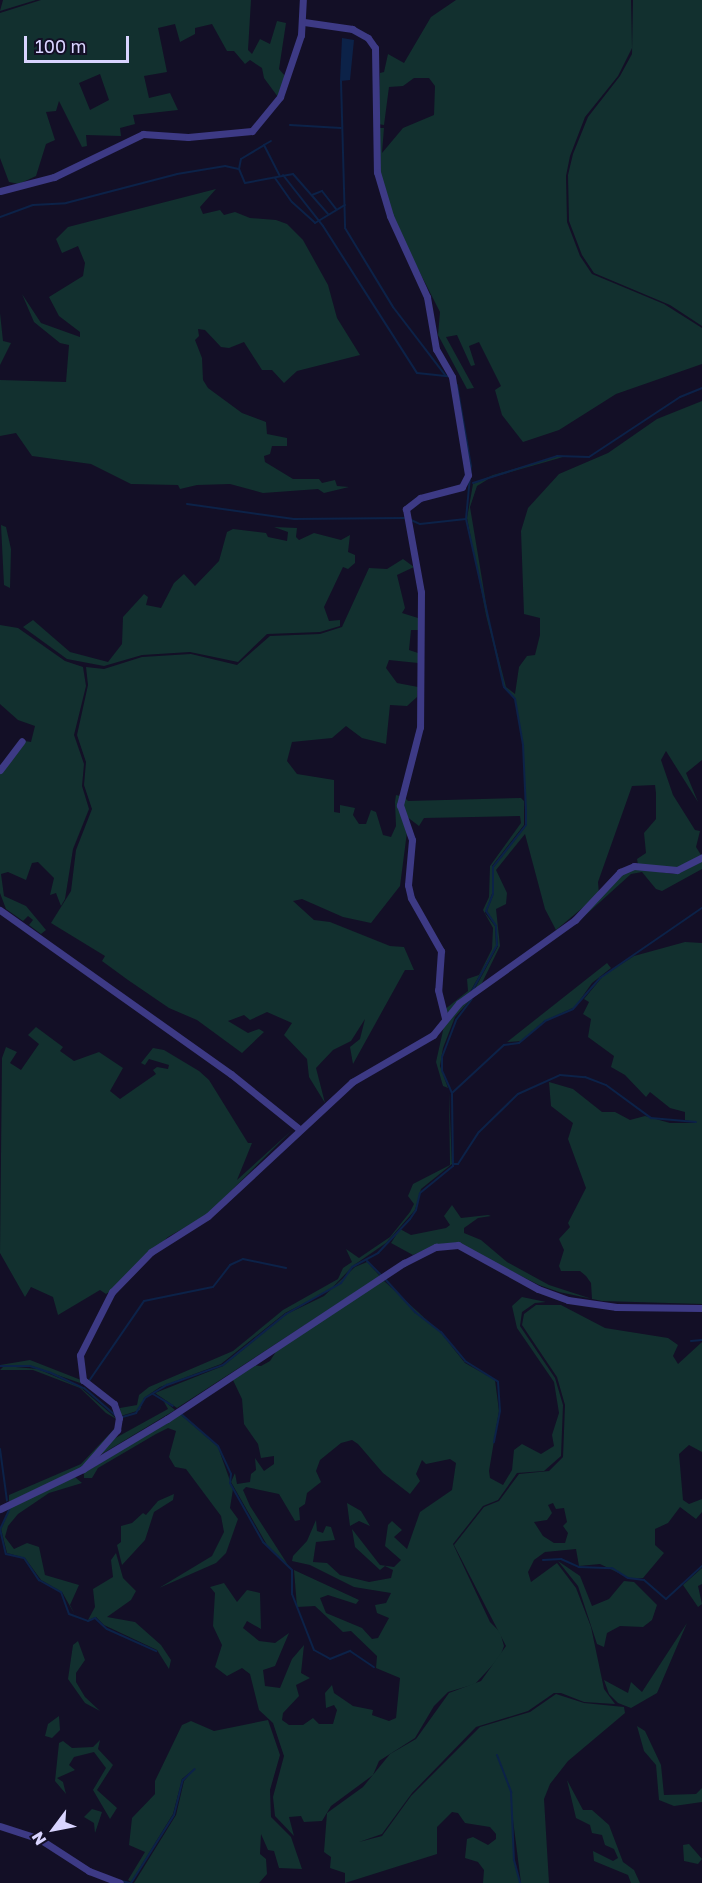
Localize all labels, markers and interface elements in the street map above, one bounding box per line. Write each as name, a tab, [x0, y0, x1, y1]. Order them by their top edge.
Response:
scale bar	[27, 24, 132, 62]
text: 100 m	[35, 35, 86, 57]
north arrow	[24, 1799, 84, 1859]
text: N	[27, 1828, 50, 1849]

